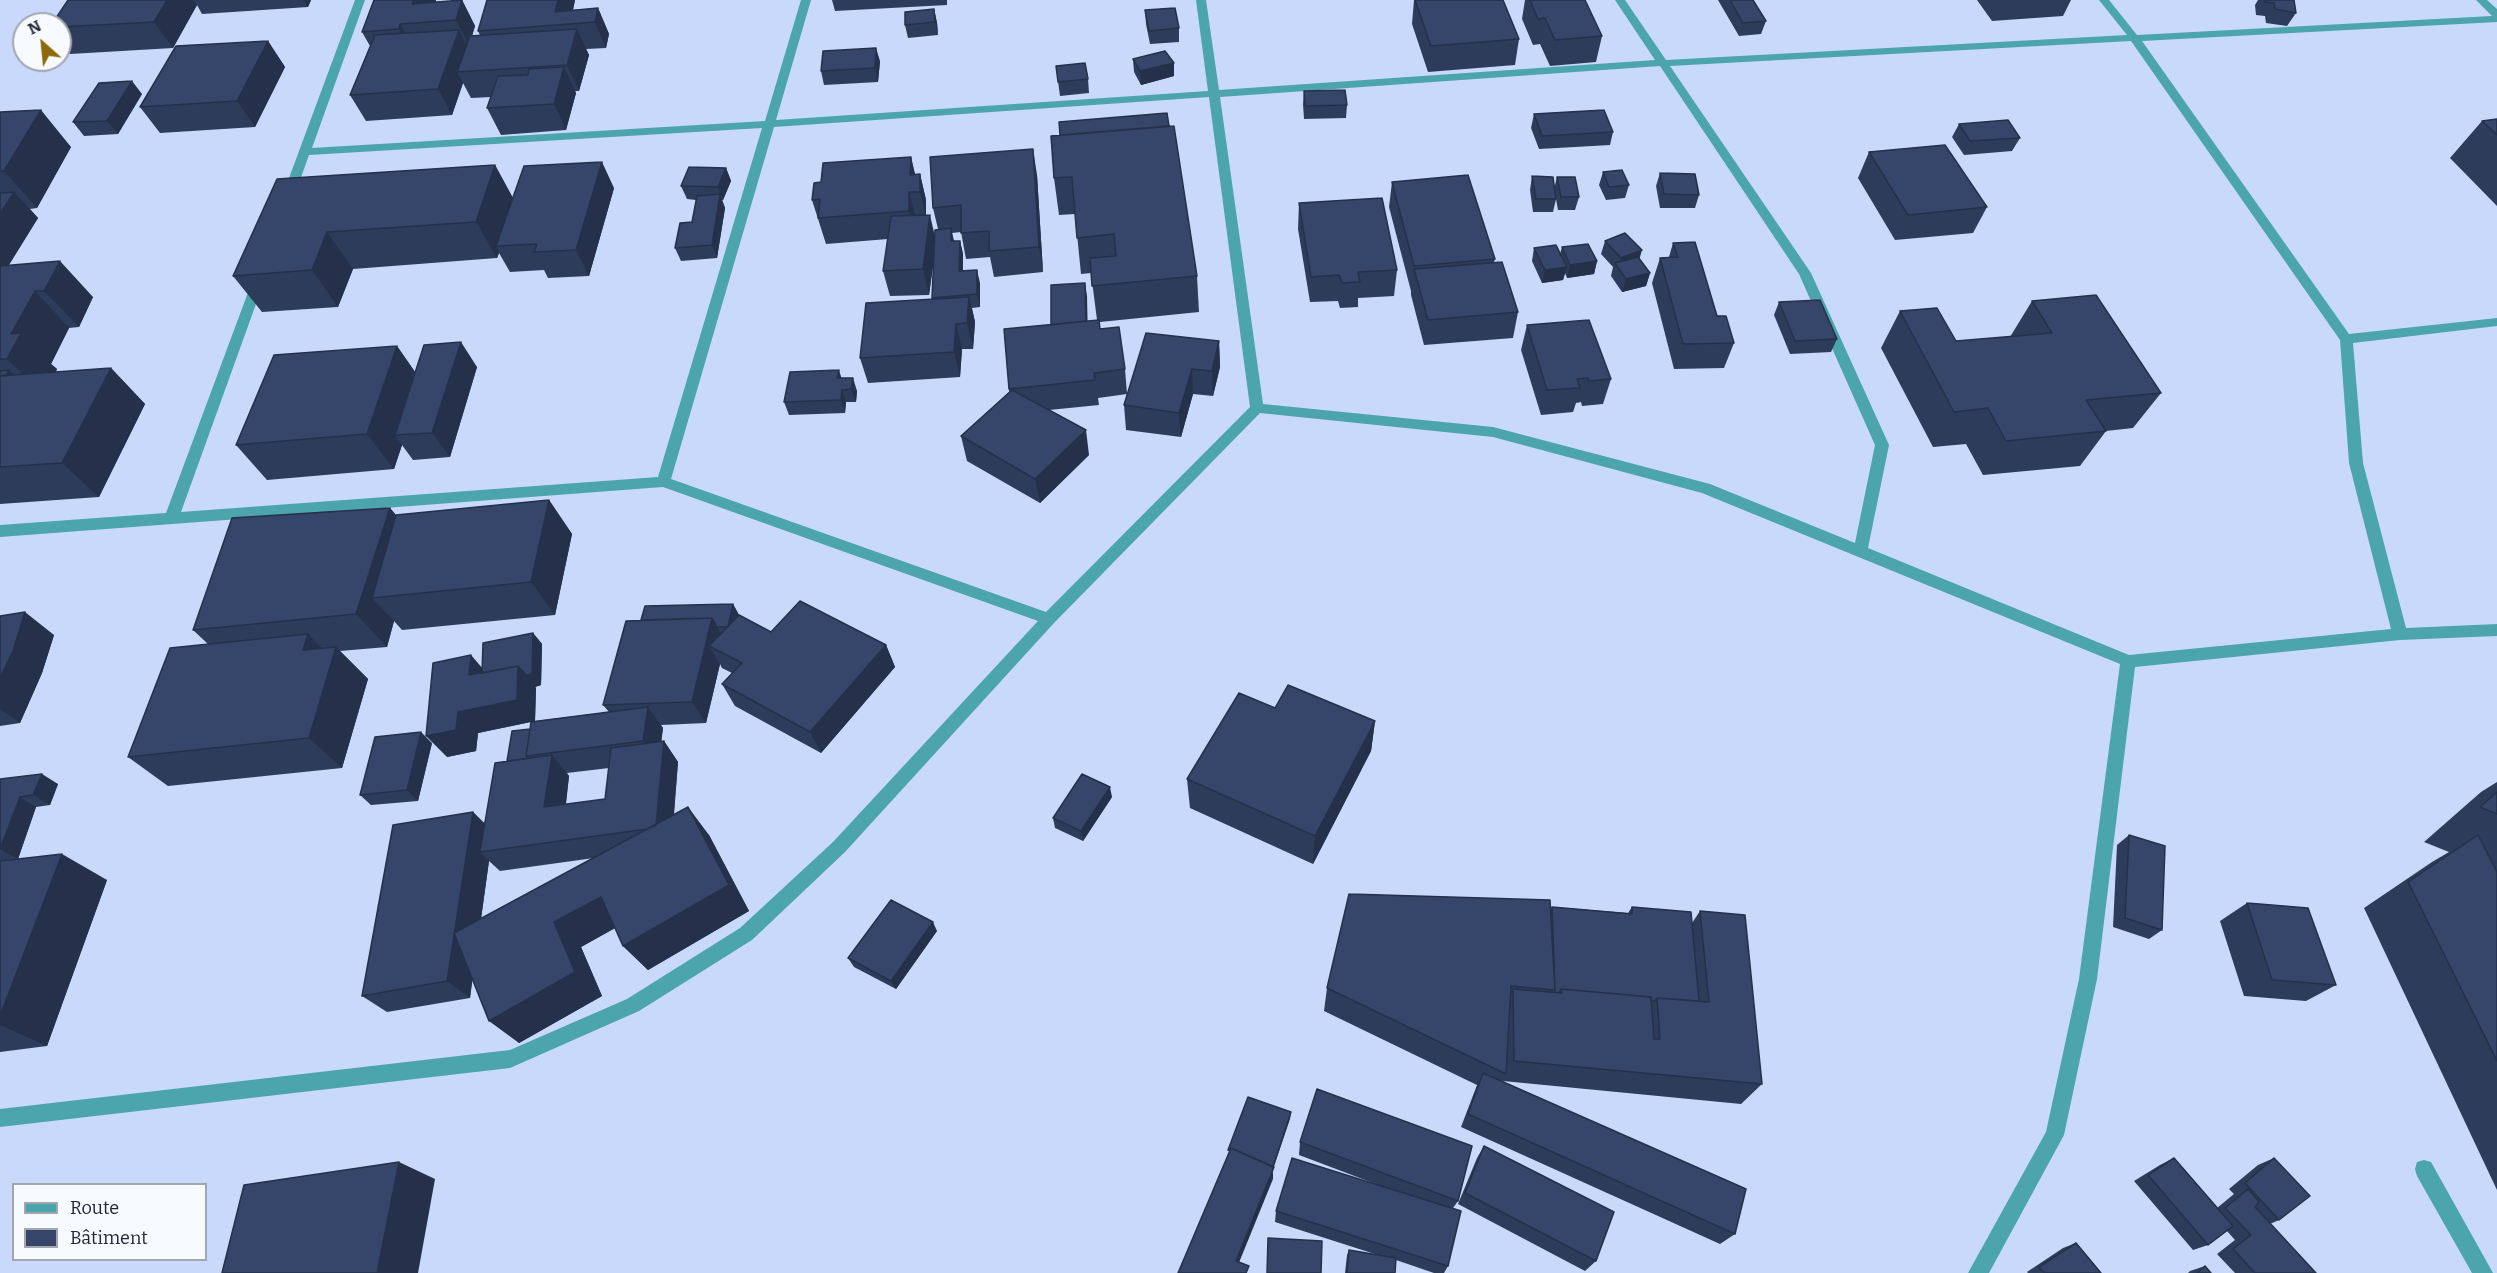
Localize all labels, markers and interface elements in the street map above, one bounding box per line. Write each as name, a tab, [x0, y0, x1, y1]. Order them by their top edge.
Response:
north arrow	[12, 12, 72, 72]
text: N	[25, 16, 44, 39]
legend	[12, 1183, 207, 1261]
text: Route	[70, 1197, 119, 1219]
text: Bâtiment	[70, 1227, 148, 1249]

